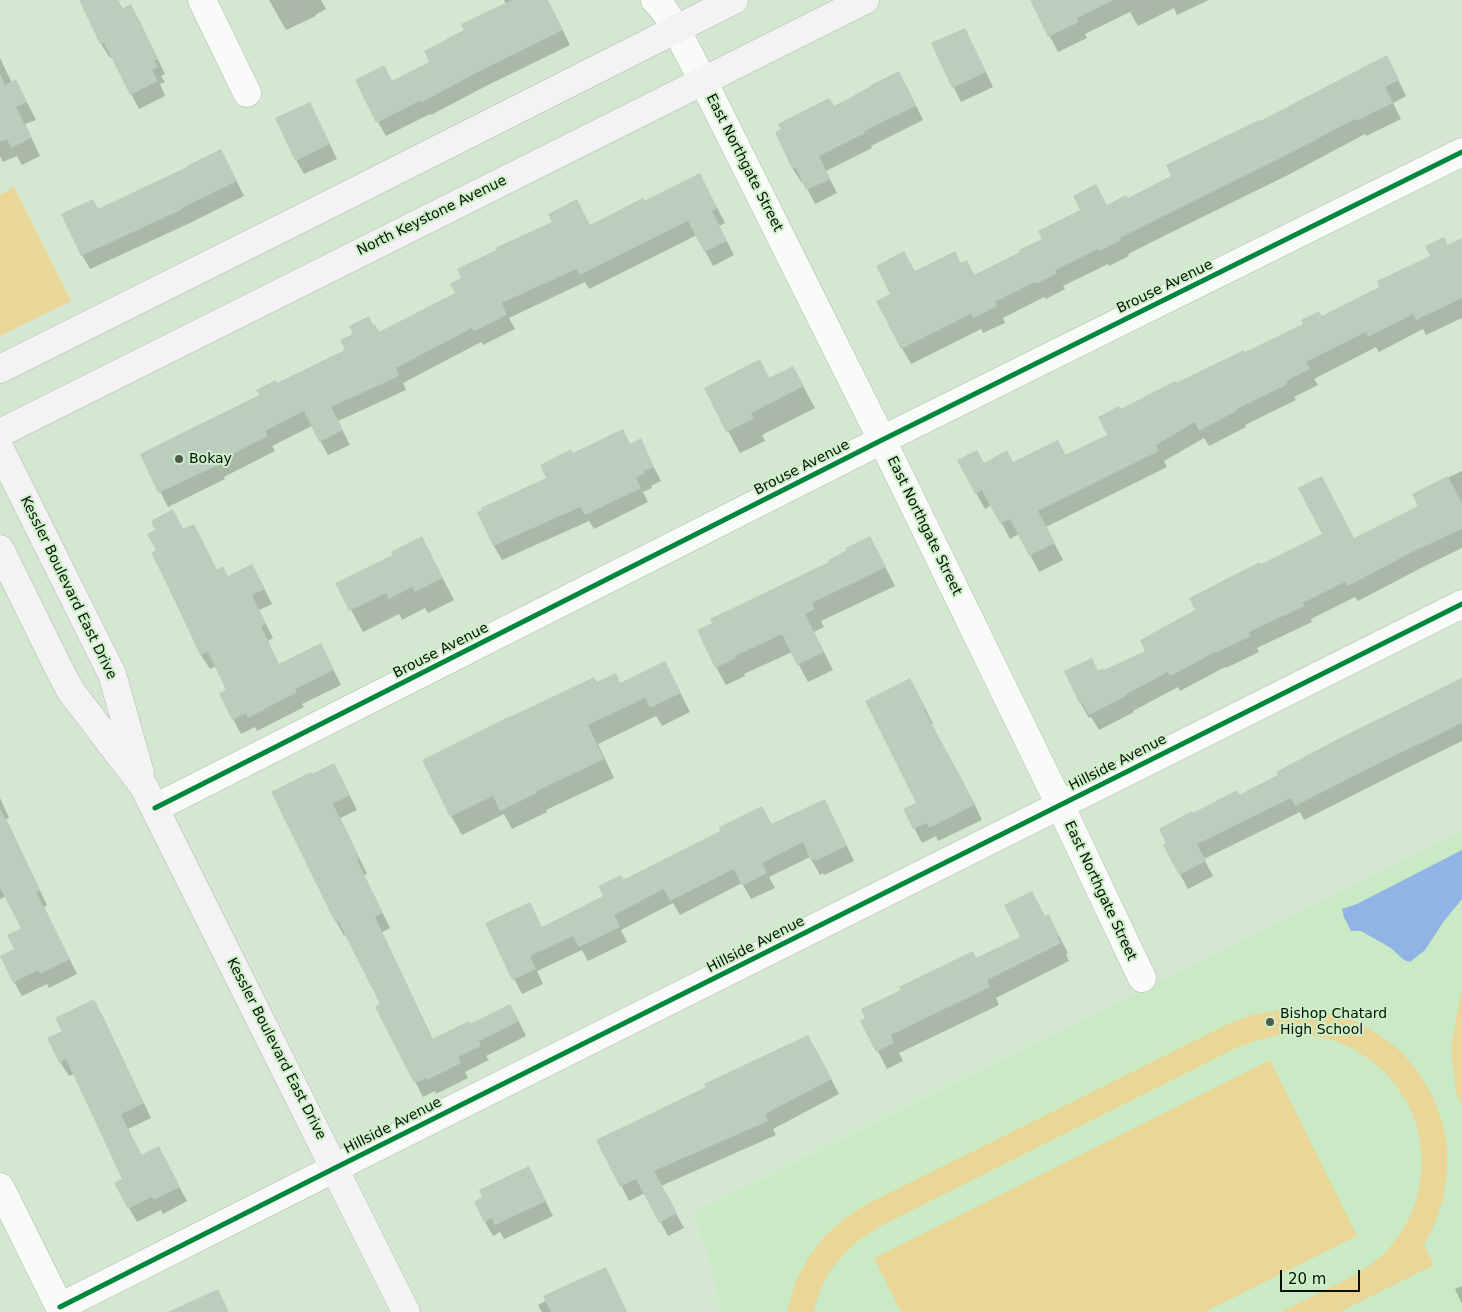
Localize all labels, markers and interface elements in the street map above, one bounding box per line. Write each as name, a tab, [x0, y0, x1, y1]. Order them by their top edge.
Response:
street label: East Northgate Street	[702, 91, 786, 235]
street label: North Keystone Avenue	[354, 172, 510, 260]
street label: Brouse Avenue	[1114, 256, 1216, 318]
street label: Brouse Avenue	[751, 437, 853, 499]
place label: Bokay	[189, 451, 232, 467]
marker: Bokay	[173, 453, 185, 465]
street label: East Northgate Street	[883, 454, 965, 598]
street label: Kessler Boulevard East Drive	[16, 494, 120, 682]
street label: Brouse Avenue	[390, 620, 492, 682]
street label: Hillside Avenue	[1066, 731, 1170, 795]
street label: East Northgate Street	[1060, 818, 1140, 964]
street label: Hillside Avenue	[704, 913, 808, 977]
street label: Kessler Boulevard East Drive	[223, 955, 329, 1143]
place label: Bishop Chatard High School	[1280, 1006, 1387, 1038]
marker: Bishop Chatard High School	[1264, 1016, 1276, 1028]
street label: Hillside Avenue	[341, 1094, 445, 1158]
scale bar	[1282, 1260, 1362, 1292]
text: 20 m	[1288, 1270, 1326, 1288]

